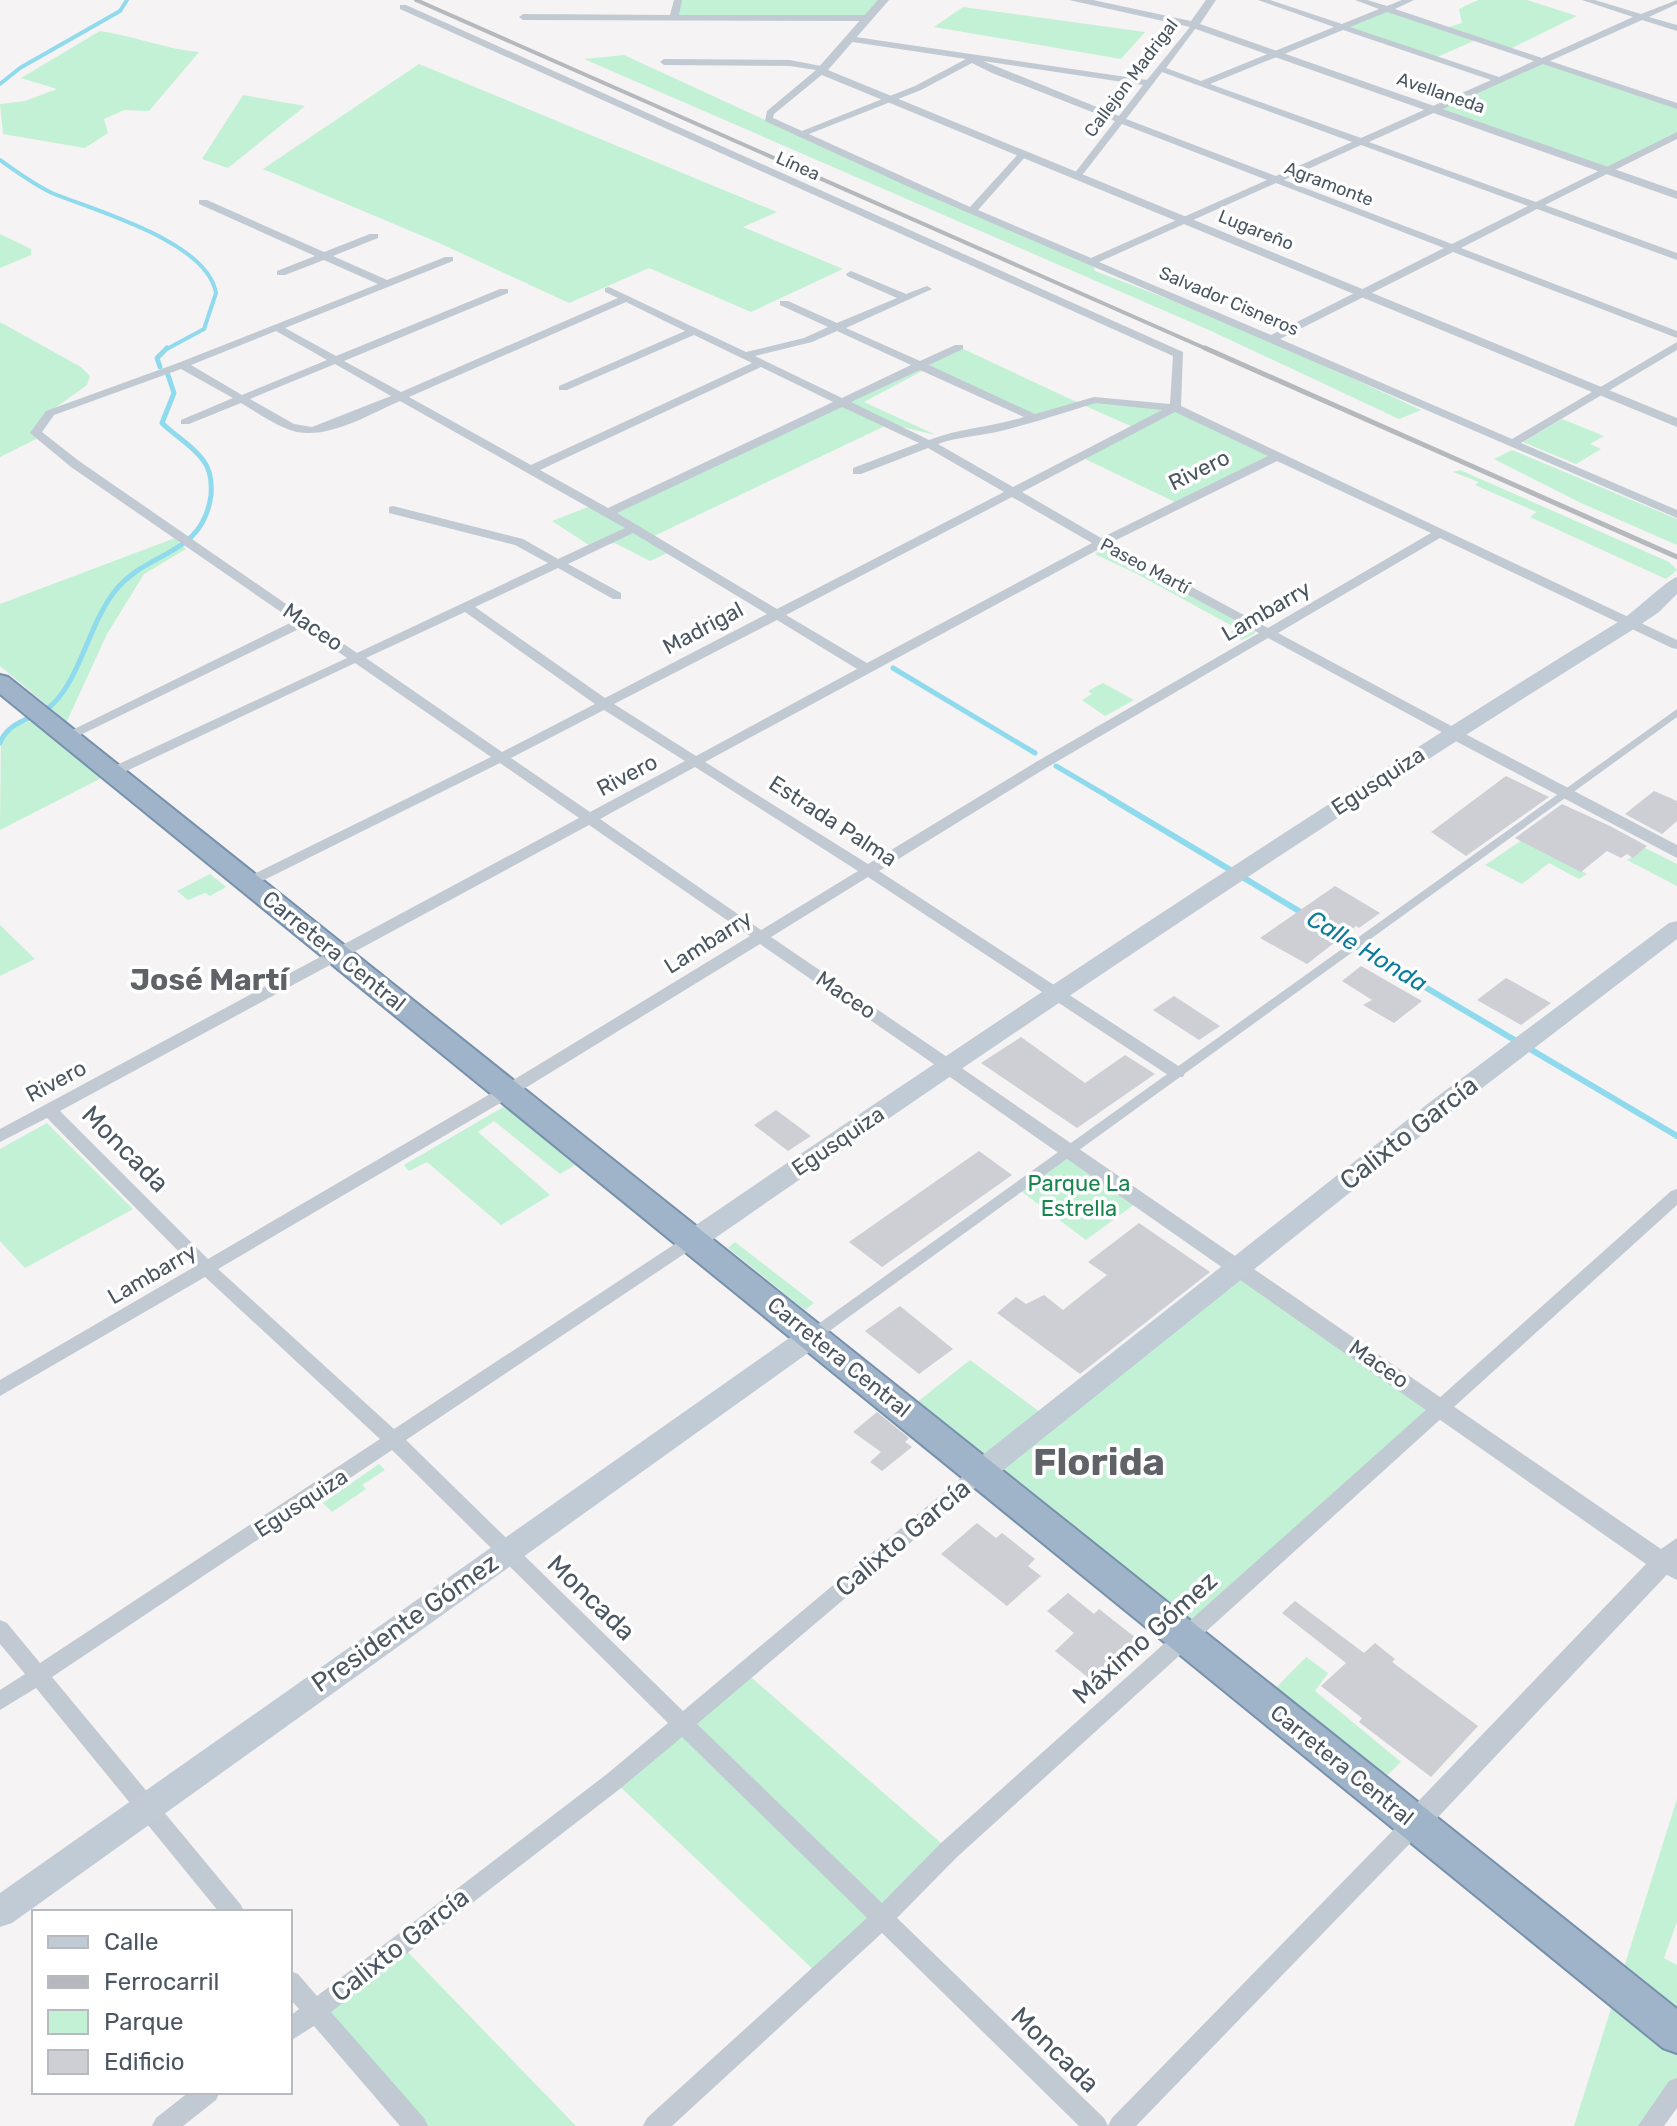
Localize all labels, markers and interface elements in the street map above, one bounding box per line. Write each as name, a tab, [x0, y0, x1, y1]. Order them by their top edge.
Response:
street label: Callejon Madrigal	[1079, 15, 1183, 141]
street label: Avellaneda	[1394, 68, 1488, 118]
street label: Línea	[773, 147, 823, 185]
street label: Agramonte	[1281, 157, 1377, 211]
street label: Lugareño	[1215, 205, 1297, 255]
street label: Salvador Cisneros	[1156, 262, 1302, 340]
street label: Rivero	[1164, 444, 1234, 496]
street label: Paseo Martí	[1097, 533, 1195, 599]
street label: Lambarry	[1217, 575, 1315, 647]
street label: Madrigal	[658, 596, 748, 660]
street label: Maceo	[278, 597, 348, 657]
street label: Egusquiza	[1326, 741, 1430, 821]
street label: Rivero	[592, 748, 662, 802]
street label: Estrada Palma	[764, 770, 902, 872]
street label: Carretera Central	[257, 885, 411, 1017]
water label: Calle Honda	[1302, 904, 1432, 998]
street label: Lambarry	[659, 905, 757, 979]
district label: José Martí	[130, 962, 290, 998]
street label: Maceo	[811, 965, 881, 1025]
street label: Rivero	[21, 1054, 91, 1108]
street label: Calixto García	[1334, 1070, 1484, 1196]
street label: Moncada	[75, 1099, 175, 1199]
street label: Egusquiza	[787, 1100, 889, 1182]
park label: Parque La Estrella	[1028, 1170, 1130, 1222]
street label: Lambarry	[103, 1238, 201, 1310]
street label: Carretera Central	[762, 1291, 916, 1423]
street label: Maceo	[1344, 1334, 1414, 1394]
district label: Florida	[1033, 1439, 1165, 1485]
street label: Egusquiza	[249, 1463, 353, 1543]
street label: Calixto García	[829, 1473, 977, 1603]
street label: Presidente Gómez	[306, 1547, 504, 1699]
street label: Moncada	[541, 1549, 641, 1647]
street label: Máximo Gómez	[1067, 1565, 1223, 1711]
street label: Carretera Central	[1265, 1699, 1419, 1831]
street label: Calixto García	[325, 1882, 475, 2008]
legend	[32, 1910, 292, 2094]
text: Calle	[104, 1928, 158, 1956]
text: Ferrocarril	[104, 1968, 219, 1996]
street label: Moncada	[1005, 2001, 1105, 2099]
text: Parque	[104, 2008, 183, 2036]
text: Edificio	[104, 2048, 185, 2076]

